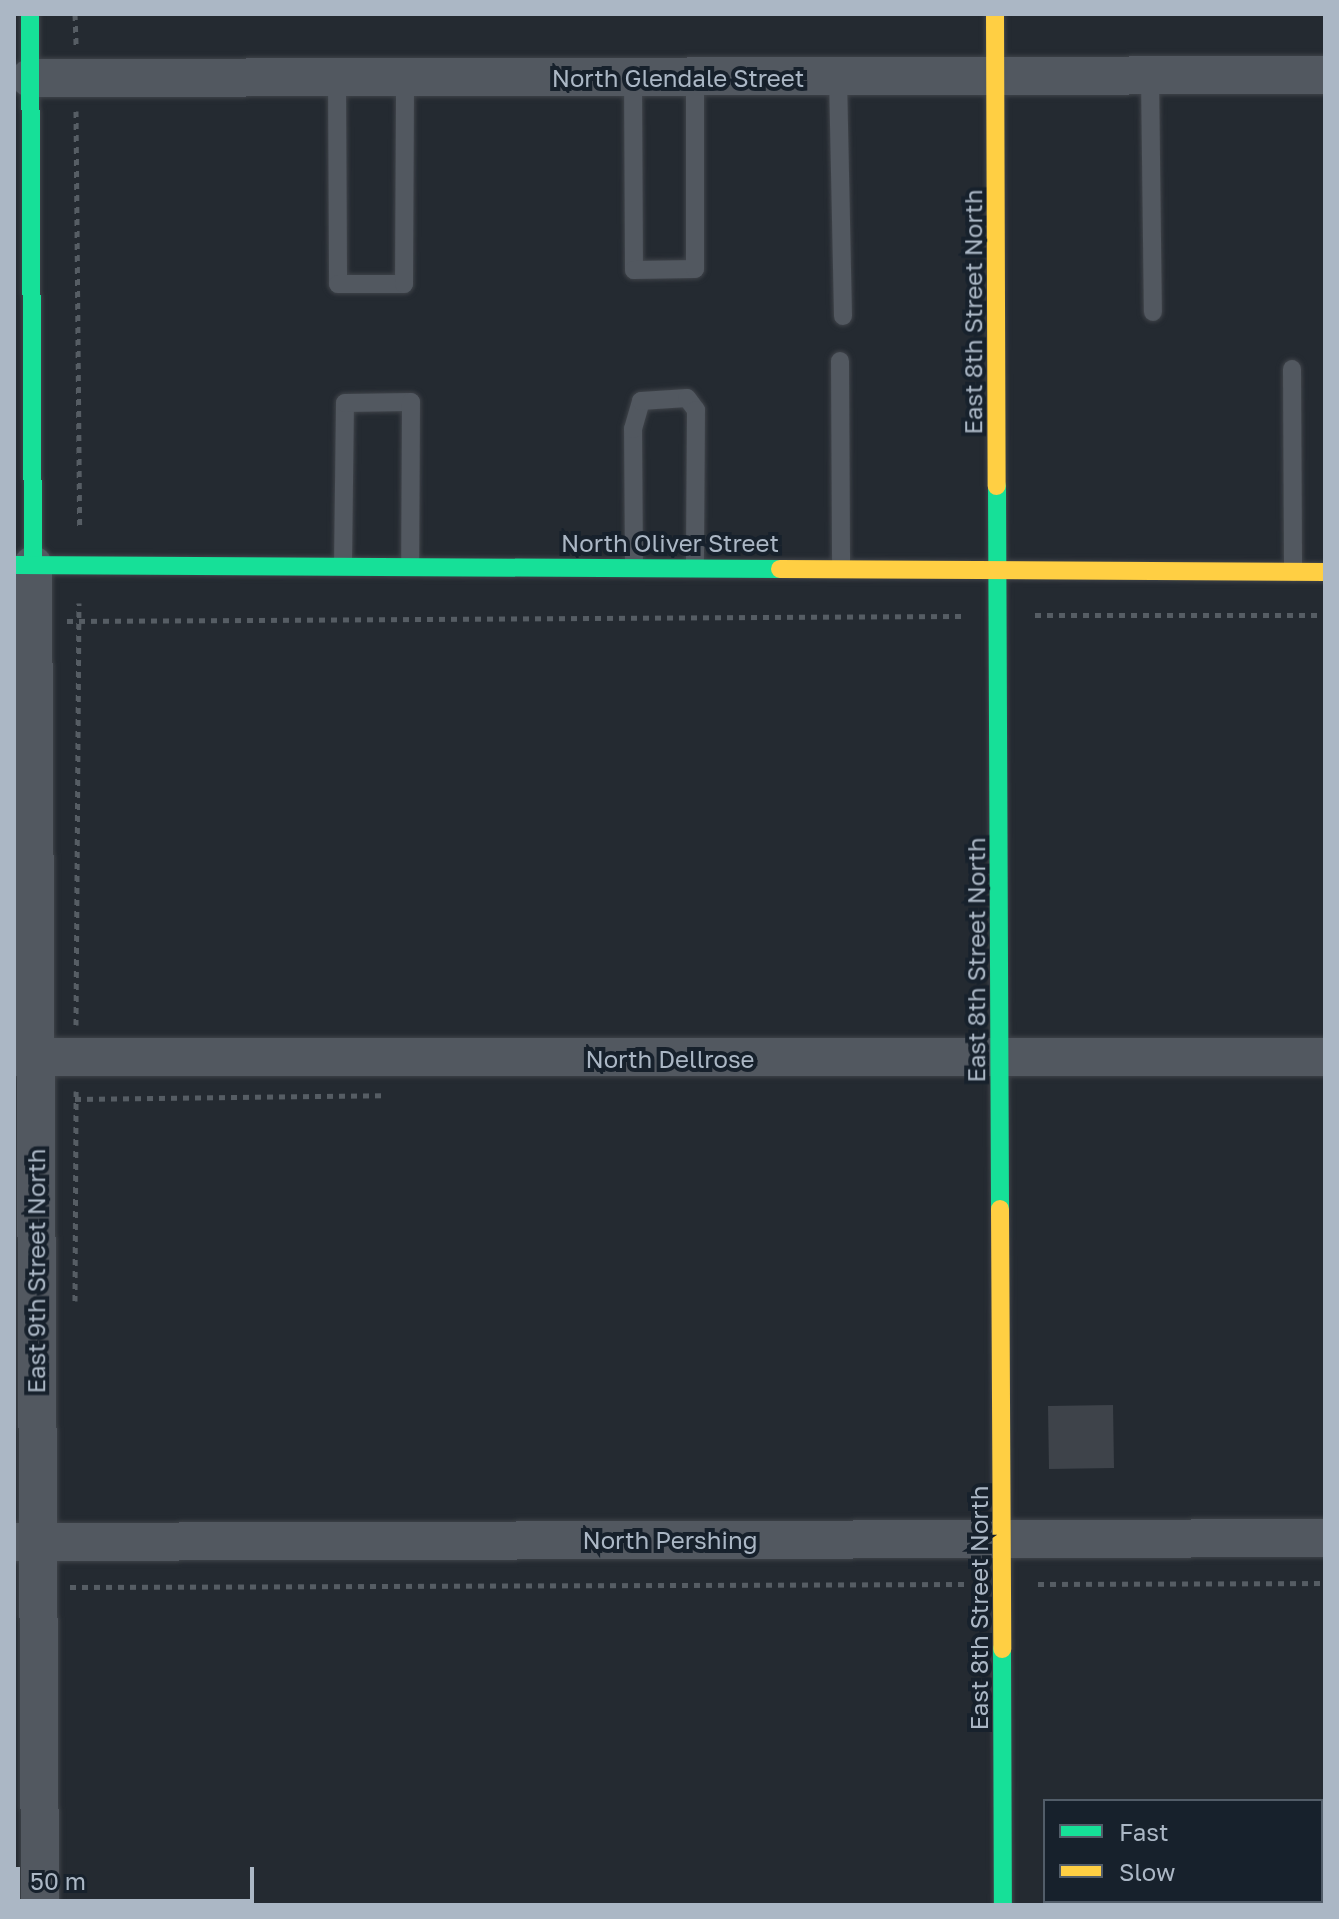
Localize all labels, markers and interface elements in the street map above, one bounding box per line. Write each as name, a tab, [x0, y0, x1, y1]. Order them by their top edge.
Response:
street label: North Glendale Street	[552, 64, 804, 92]
street label: East 8th Street North	[959, 189, 987, 435]
street label: North Oliver Street	[561, 529, 779, 557]
street label: East 8th Street North	[962, 837, 990, 1083]
street label: North Dellrose	[585, 1045, 755, 1073]
street label: East 9th Street North	[22, 1148, 50, 1394]
street label: East 8th Street North	[965, 1485, 993, 1731]
street label: North Pershing	[582, 1526, 758, 1554]
legend	[1043, 1799, 1323, 1903]
text: Fast	[1119, 1817, 1169, 1846]
scale bar	[20, 1851, 258, 1901]
text: Slow	[1119, 1857, 1175, 1886]
text: 50 m	[30, 1866, 86, 1895]

